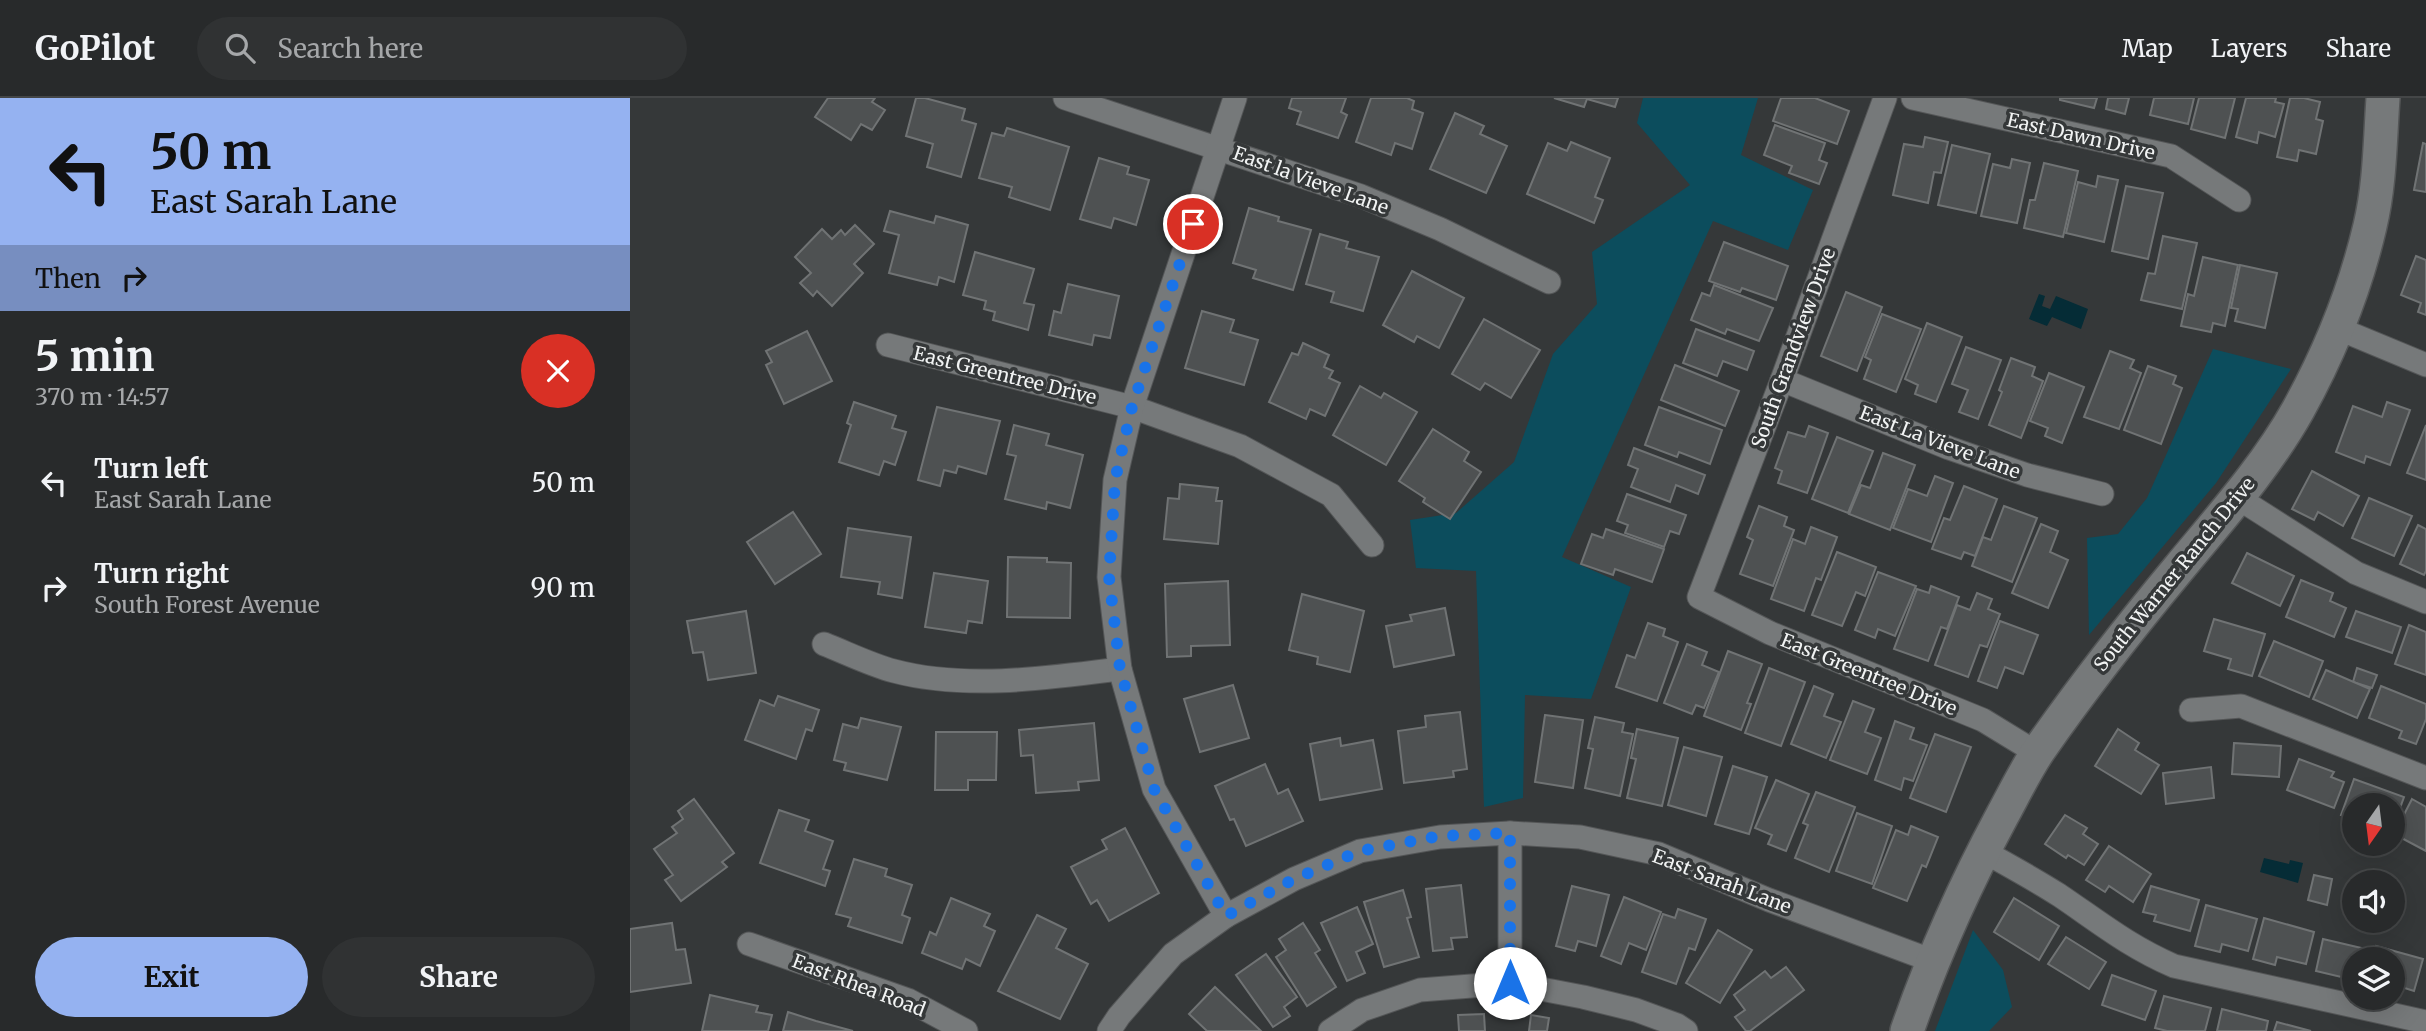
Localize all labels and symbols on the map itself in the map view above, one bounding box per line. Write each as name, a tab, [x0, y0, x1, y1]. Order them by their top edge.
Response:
street label: East Dawn Drive	[2005, 107, 2158, 165]
street label: East la Vieve Lane	[1230, 141, 1392, 219]
pin	[1163, 194, 1223, 254]
street label: South Grandview Drive	[1746, 244, 1840, 451]
street label: East Greentree Drive	[911, 341, 1099, 409]
street label: East La Vieve Lane	[1856, 400, 2024, 484]
street label: South Warner Ranch Drive	[2088, 472, 2260, 676]
street label: East Greentree Drive	[1777, 628, 1961, 720]
north arrow	[2342, 793, 2404, 856]
street label: East Sarah Lane	[1649, 844, 1795, 919]
position arrow	[1473, 946, 1547, 1020]
street label: East Rhea Road	[789, 949, 929, 1021]

